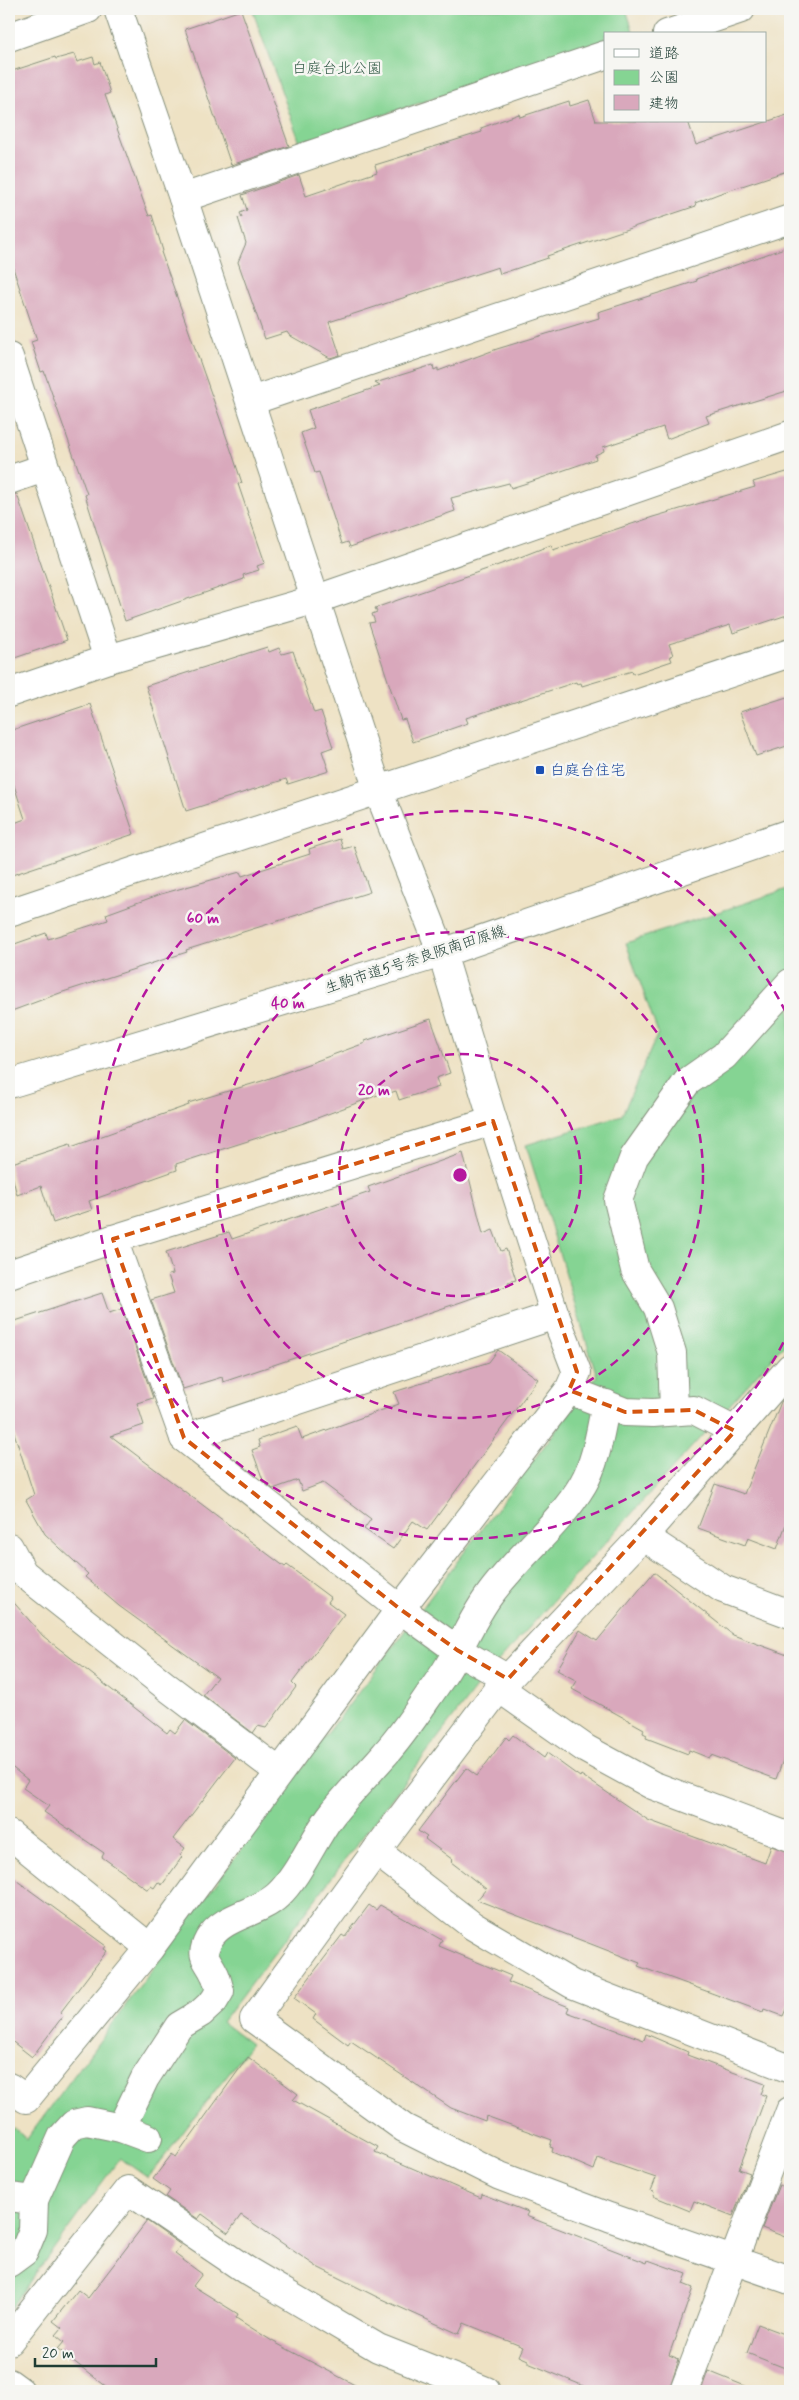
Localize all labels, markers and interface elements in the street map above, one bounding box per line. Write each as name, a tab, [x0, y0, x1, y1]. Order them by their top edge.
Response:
legend	[604, 32, 766, 122]
text: 道路	[649, 44, 679, 64]
park label: 白庭台北公園	[292, 59, 382, 79]
text: 公園	[649, 68, 679, 88]
text: 建物	[649, 94, 679, 114]
place label: 白庭台住宅	[550, 761, 625, 781]
marker: 白庭台住宅	[534, 764, 546, 776]
text: 60 m	[187, 909, 219, 929]
street label: 生駒市道5号奈良阪南田原線	[322, 921, 508, 999]
text: 40 m	[271, 994, 305, 1014]
text: 20 m	[358, 1081, 390, 1101]
centre of rings	[451, 1166, 469, 1184]
scale bar	[35, 2335, 156, 2367]
text: 20 m	[42, 2344, 74, 2364]

